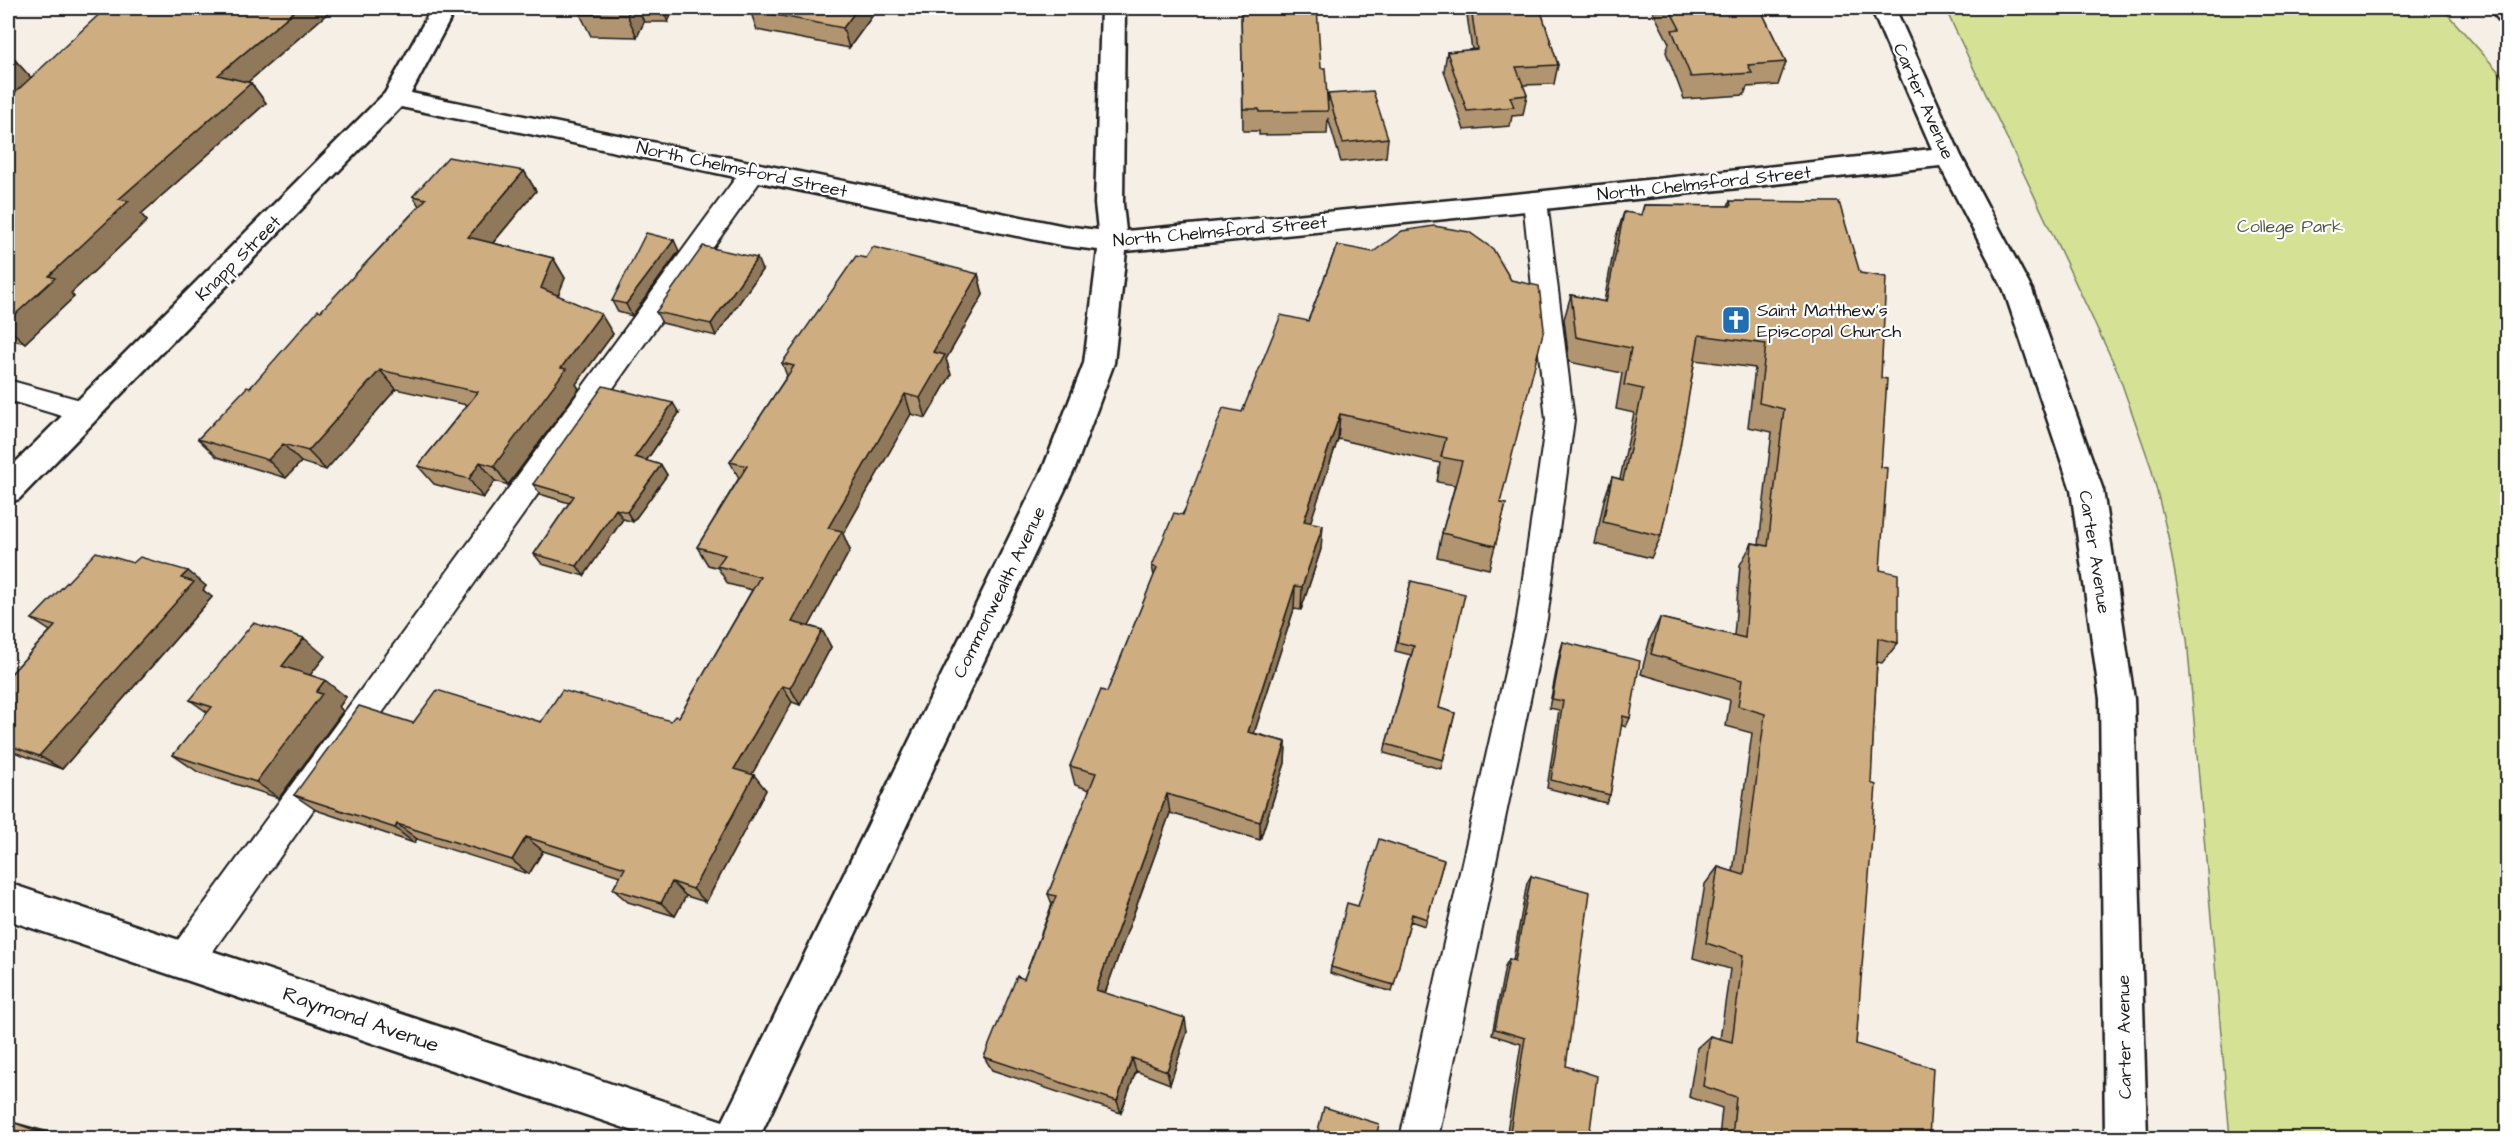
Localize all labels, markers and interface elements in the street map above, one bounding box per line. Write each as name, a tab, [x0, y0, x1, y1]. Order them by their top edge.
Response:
street label: Carter Avenue	[1887, 39, 1960, 163]
street label: North Chelmsford Street	[634, 135, 850, 204]
street label: North Chelmsford Street	[1596, 160, 1813, 207]
street label: Knapp Street	[190, 209, 287, 307]
street label: North Chelmsford Street	[1112, 210, 1329, 253]
park label: College Park	[2237, 214, 2343, 240]
place label: Saint Matthew's Episcopal Church	[1757, 298, 1901, 344]
church icon: Saint Matthew's Episcopal Church	[1720, 304, 1752, 336]
street label: Carter Avenue	[2072, 489, 2117, 616]
street label: Commonwealth Avenue	[947, 502, 1052, 682]
street label: Carter Avenue	[2111, 974, 2138, 1099]
street label: Raymond Avenue	[278, 979, 443, 1062]

